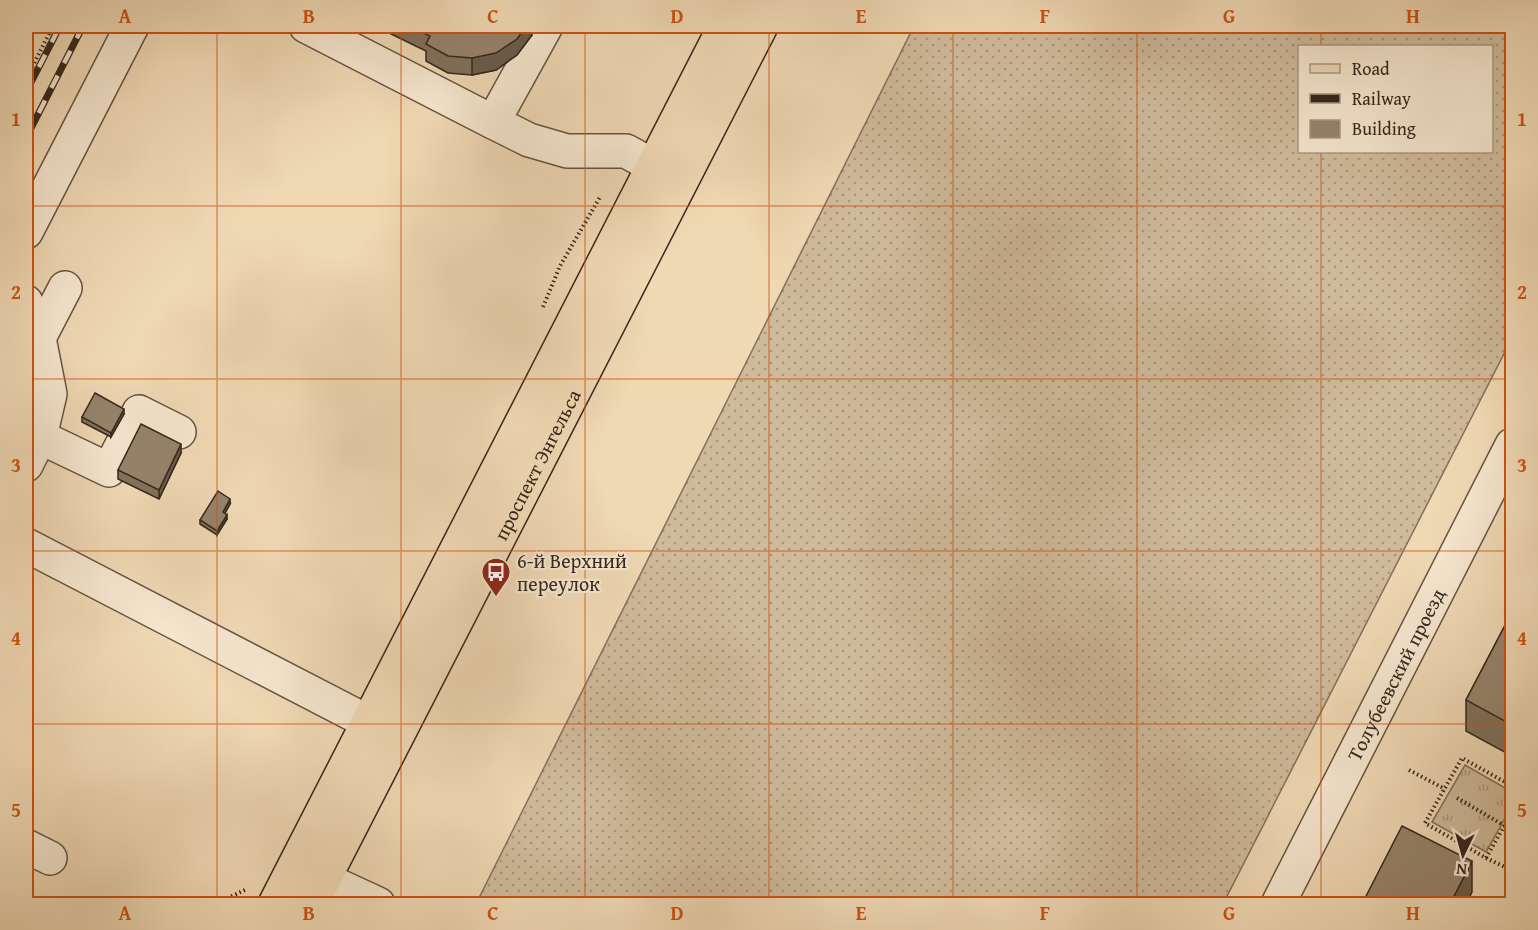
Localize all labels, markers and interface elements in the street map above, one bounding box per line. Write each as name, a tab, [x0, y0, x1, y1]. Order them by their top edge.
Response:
text: A	[119, 1, 132, 30]
text: B	[303, 1, 315, 30]
text: C	[487, 1, 499, 30]
text: D	[670, 1, 684, 30]
text: E	[856, 1, 867, 30]
text: F	[1040, 1, 1050, 30]
text: G	[1223, 1, 1235, 30]
text: H	[1406, 1, 1420, 30]
legend	[1298, 45, 1493, 153]
text: Road	[1352, 55, 1390, 82]
text: Railway	[1352, 85, 1411, 112]
text: 1	[11, 104, 21, 133]
text: 1	[1517, 104, 1527, 133]
text: Building	[1352, 115, 1416, 142]
text: 2	[11, 277, 21, 306]
text: 2	[1517, 277, 1527, 306]
street label: проспект Энгельса	[486, 383, 587, 545]
text: 3	[11, 450, 21, 479]
text: 3	[1517, 450, 1527, 479]
place label: 6-й Верхний переулок	[517, 546, 627, 598]
bus stop icon: 6-й Верхний переулок	[480, 556, 512, 598]
street label: Толубеевский проезд	[1339, 583, 1451, 765]
text: 4	[11, 623, 21, 652]
text: 4	[1517, 623, 1527, 652]
text: 5	[11, 795, 21, 824]
text: 5	[1517, 795, 1527, 824]
north arrow	[1433, 825, 1493, 885]
text: N	[1455, 857, 1468, 882]
text: A	[119, 898, 132, 927]
text: B	[303, 898, 315, 927]
text: C	[487, 898, 499, 927]
text: D	[670, 898, 684, 927]
text: E	[856, 898, 867, 927]
text: F	[1040, 898, 1050, 927]
text: G	[1223, 898, 1235, 927]
text: H	[1406, 898, 1420, 927]

